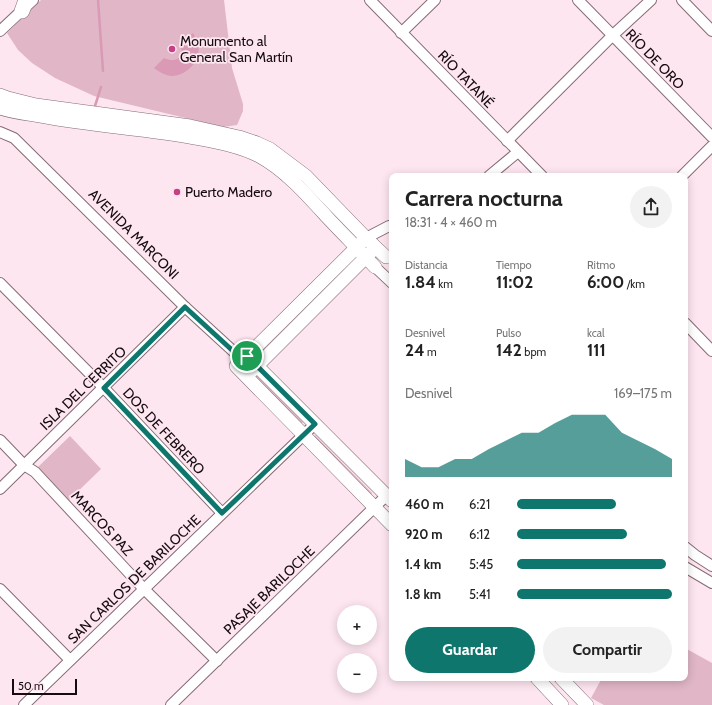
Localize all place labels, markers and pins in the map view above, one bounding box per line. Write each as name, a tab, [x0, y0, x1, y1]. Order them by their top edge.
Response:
place label: Monumento al General San Martín	[180, 32, 293, 66]
marker: Monumento al General San Martín	[167, 44, 177, 54]
place label: Puerto Madero	[185, 183, 273, 201]
marker: Puerto Madero	[172, 187, 182, 197]
pin	[230, 339, 264, 373]

